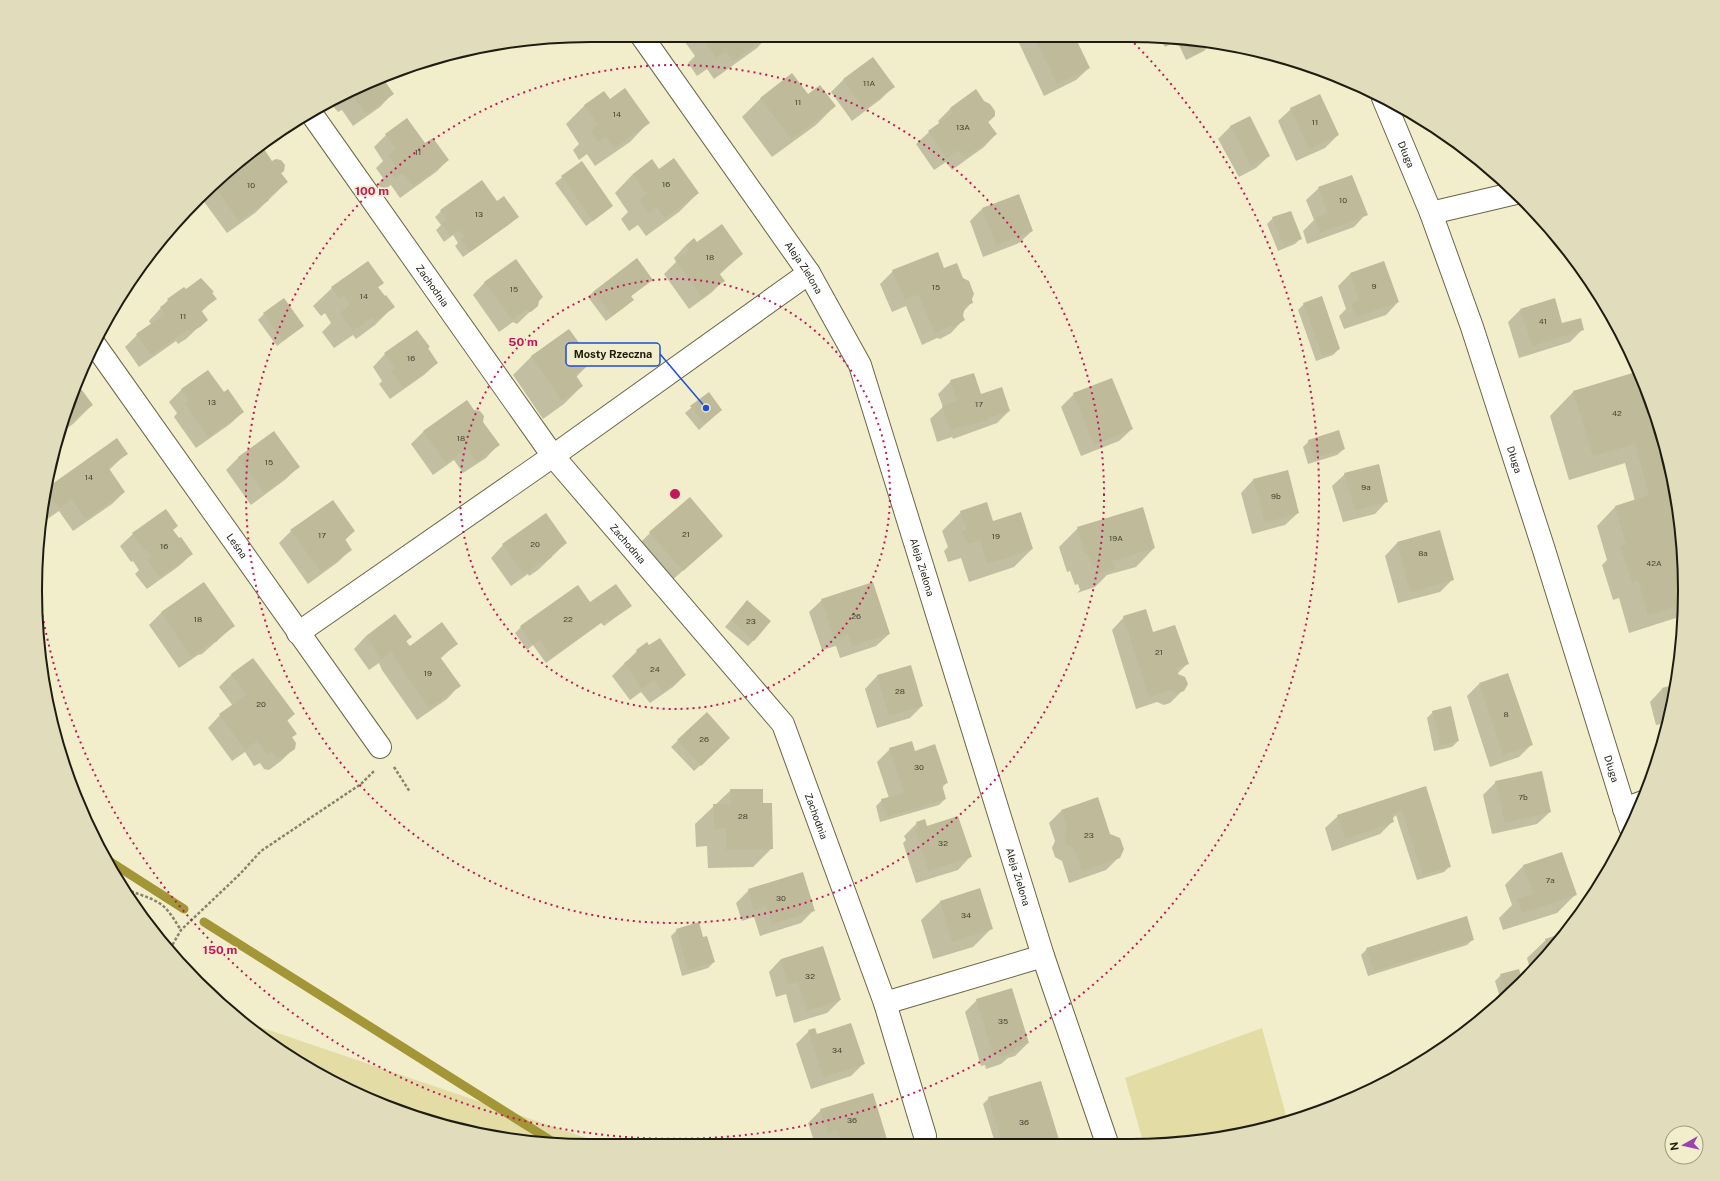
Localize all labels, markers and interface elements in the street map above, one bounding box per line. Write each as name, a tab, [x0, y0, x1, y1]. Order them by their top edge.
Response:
house number: 11A	[863, 78, 875, 88]
house number: 11	[795, 97, 801, 107]
house number: 14	[613, 109, 621, 119]
house number: 11	[1312, 117, 1318, 127]
house number: 13A	[956, 122, 970, 132]
street label: Długa	[1396, 139, 1417, 169]
house number: 11	[415, 147, 421, 157]
house number: 16	[662, 179, 670, 189]
house number: 10	[247, 180, 255, 190]
text: 100 m	[355, 184, 389, 198]
house number: 10	[1339, 195, 1347, 205]
house number: 13	[475, 209, 483, 219]
street label: Aleja Zielona	[782, 239, 825, 296]
house number: 18	[706, 252, 714, 262]
street label: Zachodnia	[414, 262, 452, 309]
house number: 9	[1372, 281, 1377, 291]
house number: 15	[932, 282, 940, 292]
house number: 15	[510, 284, 518, 294]
house number: 14	[360, 291, 368, 301]
house number: 11	[180, 311, 186, 321]
house number: 41	[1539, 316, 1547, 326]
text: 50 m	[508, 335, 538, 349]
callout: Mosty Rzeczna	[566, 343, 660, 366]
text: Mosty Rzeczna	[574, 348, 652, 360]
house number: 16	[407, 353, 415, 363]
house number: 13	[208, 397, 216, 407]
house number: 17	[975, 399, 983, 409]
house number: 42	[1612, 408, 1622, 418]
house number: 18	[457, 433, 465, 443]
street label: Długa	[1505, 444, 1525, 475]
house number: 15	[265, 457, 273, 467]
house number: 14	[85, 472, 93, 482]
house number: 9a	[1361, 482, 1371, 492]
centre of rings	[668, 487, 682, 501]
house number: 9b	[1271, 491, 1281, 501]
street label: Zachodnia	[608, 521, 648, 566]
house number: 21	[682, 529, 690, 539]
house number: 17	[318, 530, 326, 540]
street label: Leśna	[224, 531, 250, 560]
house number: 19	[992, 531, 1000, 541]
house number: 19A	[1109, 533, 1123, 543]
street label: Aleja Zielona	[908, 536, 937, 598]
house number: 20	[530, 539, 540, 549]
house number: 16	[160, 541, 168, 551]
house number: 8a	[1418, 548, 1428, 558]
house number: 42A	[1646, 558, 1662, 568]
house number: 26	[851, 611, 861, 621]
house number: 18	[194, 614, 202, 624]
house number: 22	[563, 614, 573, 624]
house number: 23	[746, 616, 756, 626]
house number: 21	[1155, 647, 1163, 657]
house number: 24	[650, 664, 660, 674]
house number: 19	[424, 668, 432, 678]
house number: 28	[895, 686, 905, 696]
house number: 20	[256, 699, 266, 709]
house number: 8	[1503, 709, 1509, 719]
house number: 26	[699, 734, 709, 744]
street label: Długa	[1602, 754, 1622, 784]
house number: 30	[914, 762, 924, 772]
street label: Zachodnia	[803, 791, 831, 841]
house number: 7b	[1518, 792, 1528, 802]
house number: 28	[738, 811, 748, 821]
house number: 23	[1084, 830, 1094, 840]
house number: 32	[938, 838, 948, 848]
street label: Aleja Zielona	[1004, 846, 1033, 907]
house number: 7a	[1545, 875, 1555, 885]
house number: 30	[776, 893, 786, 903]
house number: 34	[961, 910, 971, 920]
text: 150 m	[203, 943, 237, 957]
house number: 32	[805, 971, 815, 981]
house number: 35	[998, 1016, 1008, 1026]
house number: 34	[832, 1045, 842, 1055]
house number: 36	[847, 1115, 857, 1125]
house number: 36	[1019, 1117, 1029, 1127]
north arrow	[1664, 1125, 1704, 1165]
text: N	[1668, 1141, 1681, 1151]

